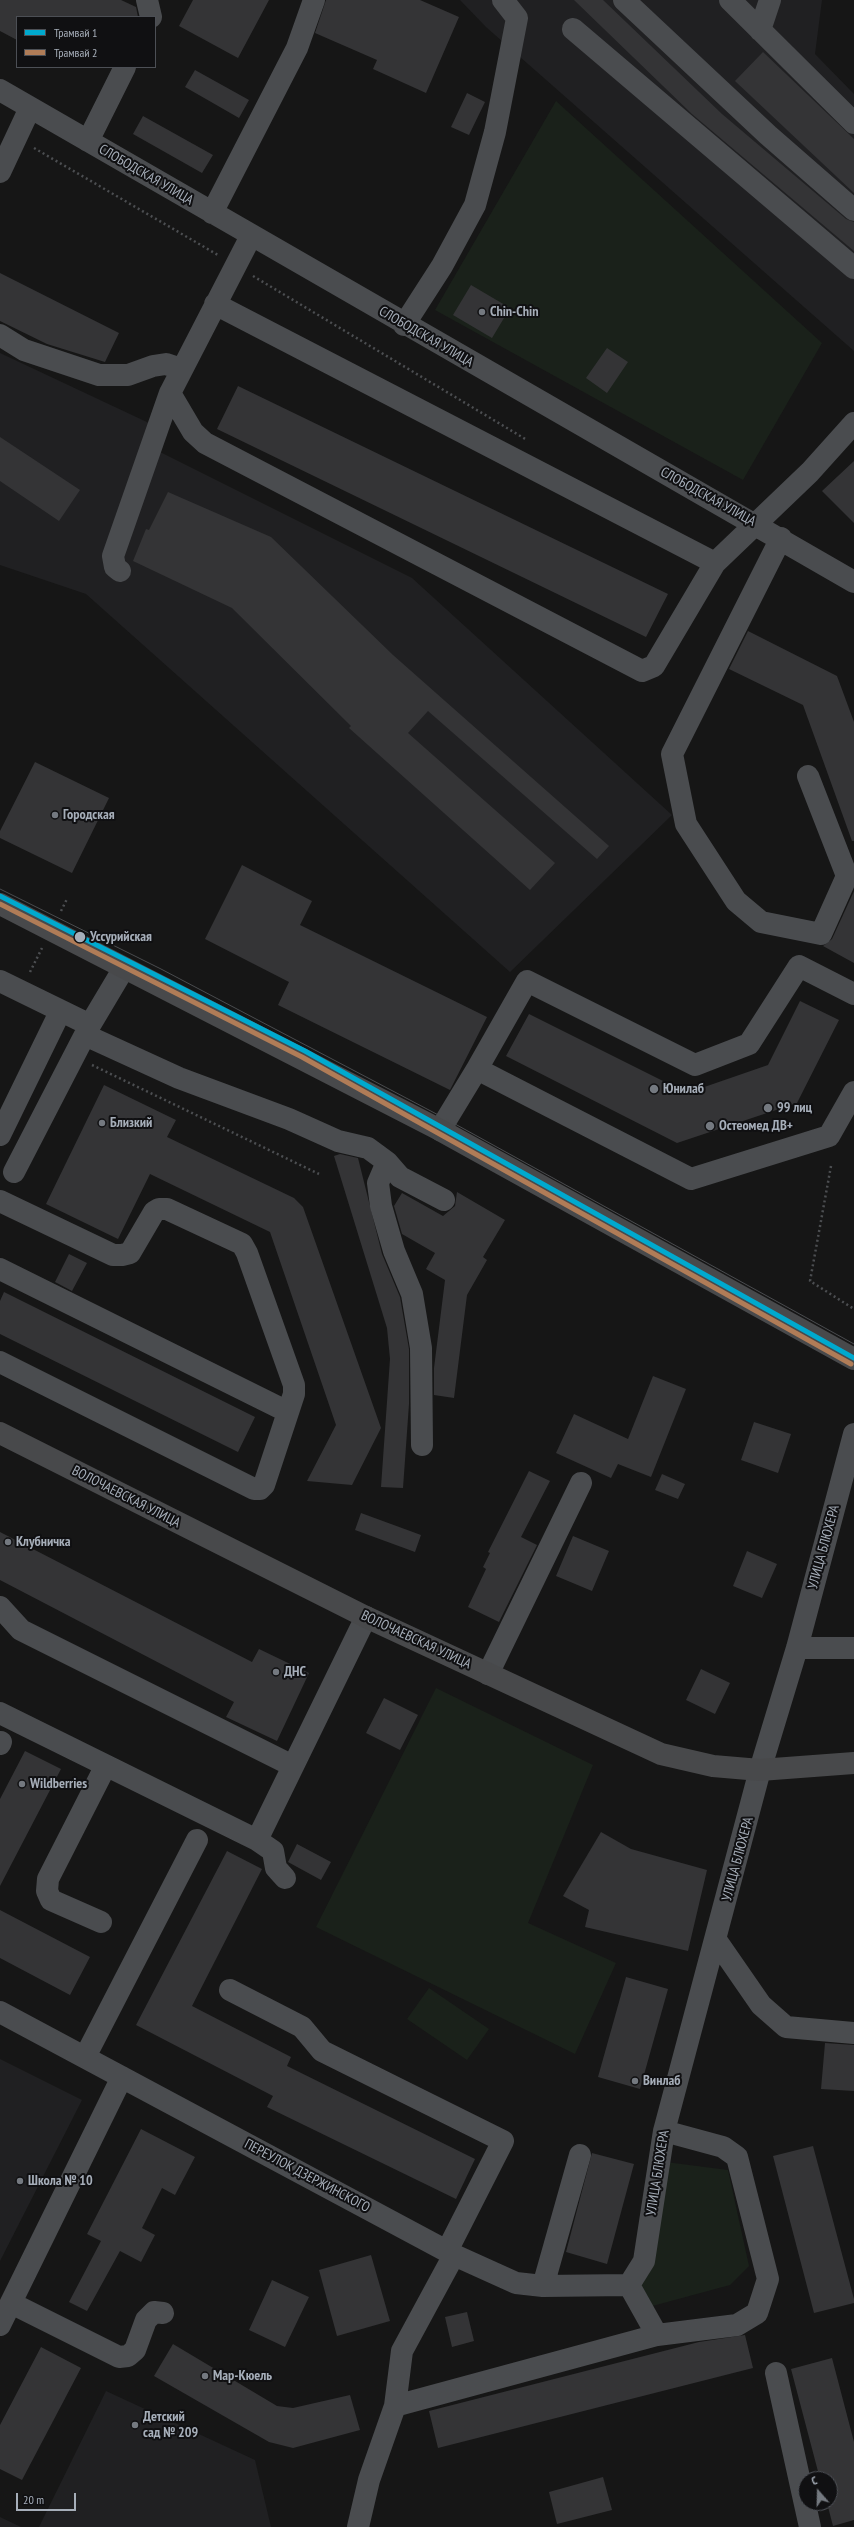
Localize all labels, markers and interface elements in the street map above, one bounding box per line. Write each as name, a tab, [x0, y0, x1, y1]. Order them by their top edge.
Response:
legend	[16, 16, 156, 68]
text: Трамвай 1	[54, 25, 97, 40]
text: Трамвай 2	[54, 45, 97, 60]
street label: СЛОБОДСКАЯ УЛИЦА	[96, 141, 196, 209]
street label: СЛОБОДСКАЯ УЛИЦА	[376, 303, 476, 371]
place label: Chin-Chin	[490, 304, 538, 320]
marker: Chin-Chin	[477, 307, 487, 317]
street label: СЛОБОДСКАЯ УЛИЦА	[657, 464, 759, 530]
place label: Городская	[63, 807, 115, 823]
marker: Городская	[50, 810, 60, 820]
place label: Уссурийская	[90, 929, 152, 945]
marker: Уссурийская	[73, 930, 87, 944]
place label: Юнилаб	[663, 1081, 704, 1097]
marker: Юнилаб	[648, 1083, 660, 1095]
place label: 99 лиц	[777, 1100, 812, 1116]
marker: 99 лиц	[762, 1102, 774, 1114]
place label: Близкий	[110, 1115, 152, 1131]
marker: Близкий	[97, 1118, 107, 1128]
place label: Остеомед ДВ+	[719, 1118, 793, 1134]
marker: Остеомед ДВ+	[704, 1120, 716, 1132]
street label: ВОЛОЧАЕВСКАЯ УЛИЦА	[69, 1462, 183, 1532]
street label: УЛИЦА БЛЮХЕРА	[805, 1503, 843, 1591]
place label: Клубничка	[16, 1534, 71, 1550]
marker: Клубничка	[3, 1537, 13, 1547]
street label: ВОЛОЧАЕВСКАЯ УЛИЦА	[358, 1607, 474, 1673]
place label: ДНС	[284, 1664, 306, 1680]
marker: ДНС	[271, 1667, 281, 1677]
place label: Wildberries	[30, 1776, 87, 1792]
marker: Wildberries	[17, 1779, 27, 1789]
street label: УЛИЦА БЛЮХЕРА	[719, 1815, 757, 1903]
place label: Винлаб	[643, 2073, 680, 2089]
marker: Винлаб	[630, 2076, 640, 2086]
street label: УЛИЦА БЛЮХЕРА	[643, 2129, 673, 2217]
street label: ПЕРЕУЛОК ДЗЕРЖИНСКОГО	[241, 2136, 373, 2216]
place label: Школа № 10	[28, 2173, 93, 2189]
marker: Школа № 10	[15, 2176, 25, 2186]
place label: Мар-Кюель	[213, 2368, 272, 2384]
marker: Мар-Кюель	[200, 2371, 210, 2381]
place label: Детский сад № 209	[143, 2409, 198, 2442]
marker: Детский сад № 209	[130, 2420, 140, 2430]
north arrow	[798, 2471, 838, 2511]
text: С	[809, 2473, 819, 2488]
scale bar	[18, 2485, 78, 2511]
text: 20 m	[23, 2492, 44, 2507]

